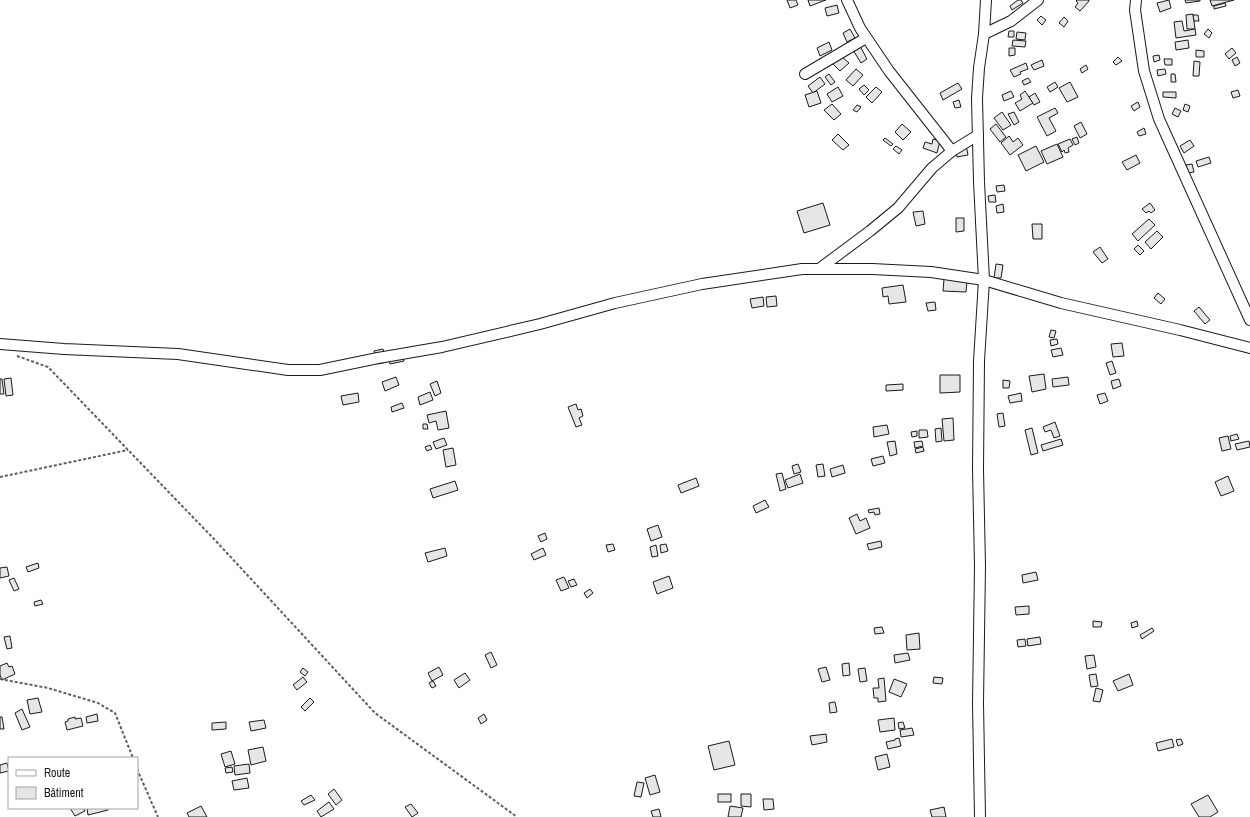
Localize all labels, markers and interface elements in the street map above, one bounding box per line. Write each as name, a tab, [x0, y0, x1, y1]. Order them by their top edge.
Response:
legend	[8, 757, 138, 809]
text: Route	[44, 765, 70, 781]
text: Bâtiment	[44, 785, 84, 801]

